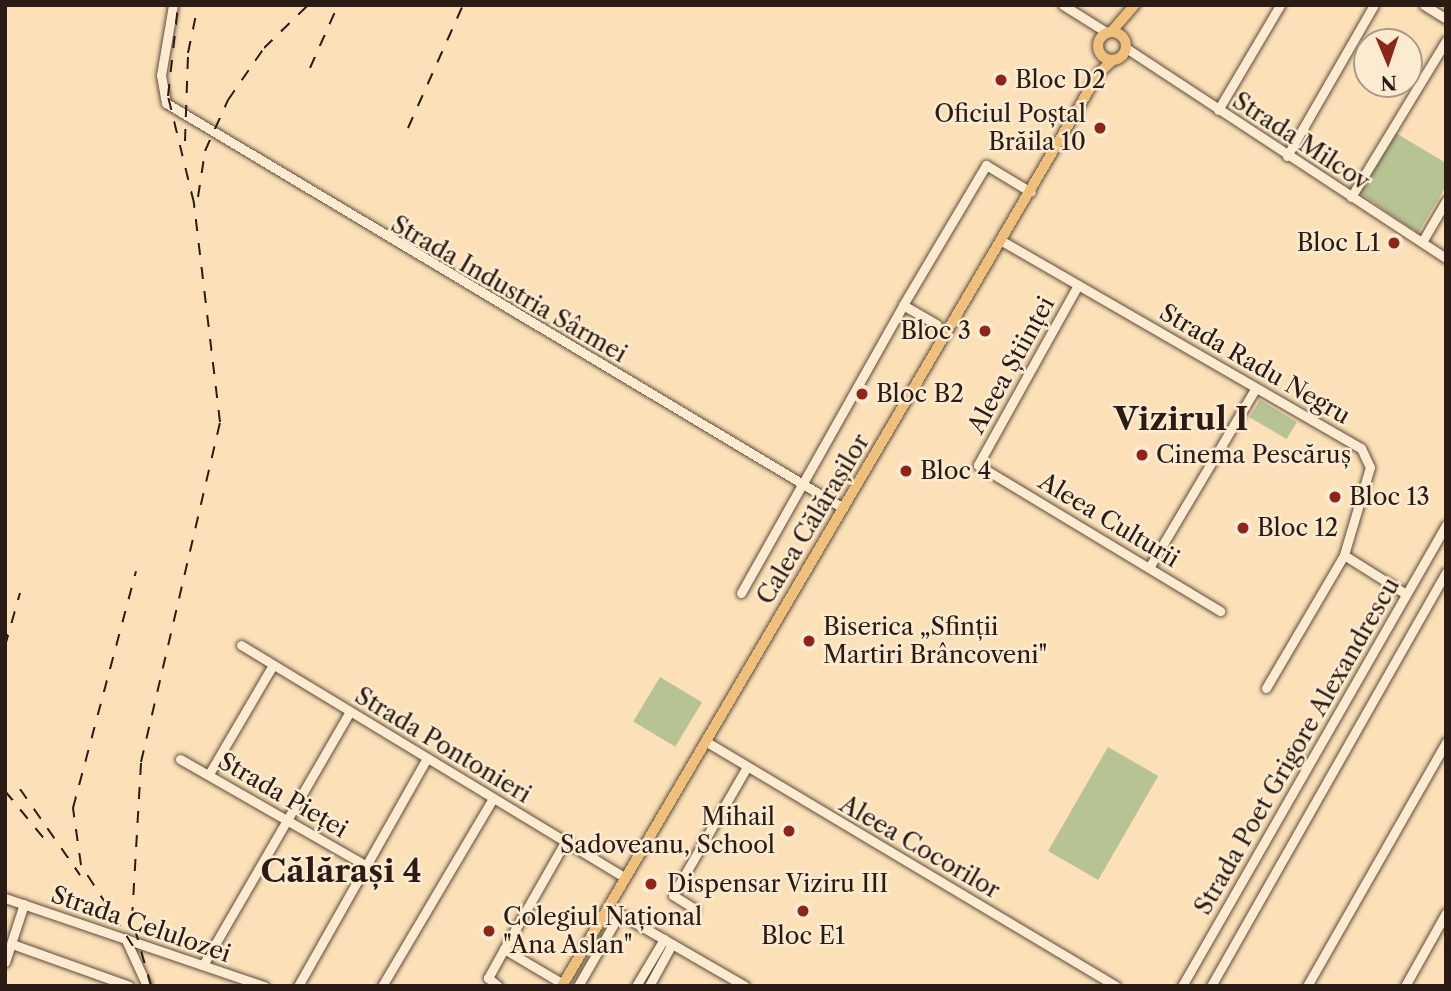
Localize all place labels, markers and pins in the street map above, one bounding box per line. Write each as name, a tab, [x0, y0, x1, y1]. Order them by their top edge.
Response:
place label: Bloc D2	[1015, 66, 1106, 94]
marker: Bloc D2	[993, 72, 1009, 88]
place label: Oficiul Poștal Brăila 10	[934, 100, 1086, 156]
marker: Oficiul Poștal Brăila 10	[1092, 120, 1108, 136]
place label: Bloc L1	[1297, 229, 1380, 257]
marker: Bloc L1	[1386, 235, 1402, 251]
place label: Bloc 3	[900, 317, 971, 345]
marker: Bloc 3	[977, 323, 993, 339]
place label: Bloc B2	[876, 380, 964, 408]
marker: Bloc B2	[854, 386, 870, 402]
place label: Cinema Pescăruș	[1156, 441, 1351, 469]
marker: Cinema Pescăruș	[1134, 447, 1150, 463]
place label: Bloc 4	[920, 457, 991, 485]
marker: Bloc 4	[898, 463, 914, 479]
place label: Bloc 13	[1349, 483, 1430, 511]
marker: Bloc 13	[1327, 489, 1343, 505]
place label: Bloc 12	[1257, 514, 1338, 542]
marker: Bloc 12	[1235, 520, 1251, 536]
place label: Biserica „Sfinții Martiri Brâncoveni"	[823, 613, 1047, 669]
marker: Biserica „Sfinții Martiri Brâncoveni"	[801, 633, 817, 649]
place label: Mihail Sadoveanu, School	[560, 803, 775, 859]
marker: Mihail Sadoveanu, School	[781, 823, 797, 839]
place label: Dispensar Viziru III	[667, 870, 890, 898]
marker: Dispensar Viziru III	[641, 874, 661, 894]
place label: Colegiul Național "Ana Aslan"	[503, 903, 702, 959]
marker: Bloc E1	[795, 903, 811, 919]
place label: Bloc E1	[761, 922, 845, 950]
marker: Colegiul Național "Ana Aslan"	[481, 923, 497, 939]

